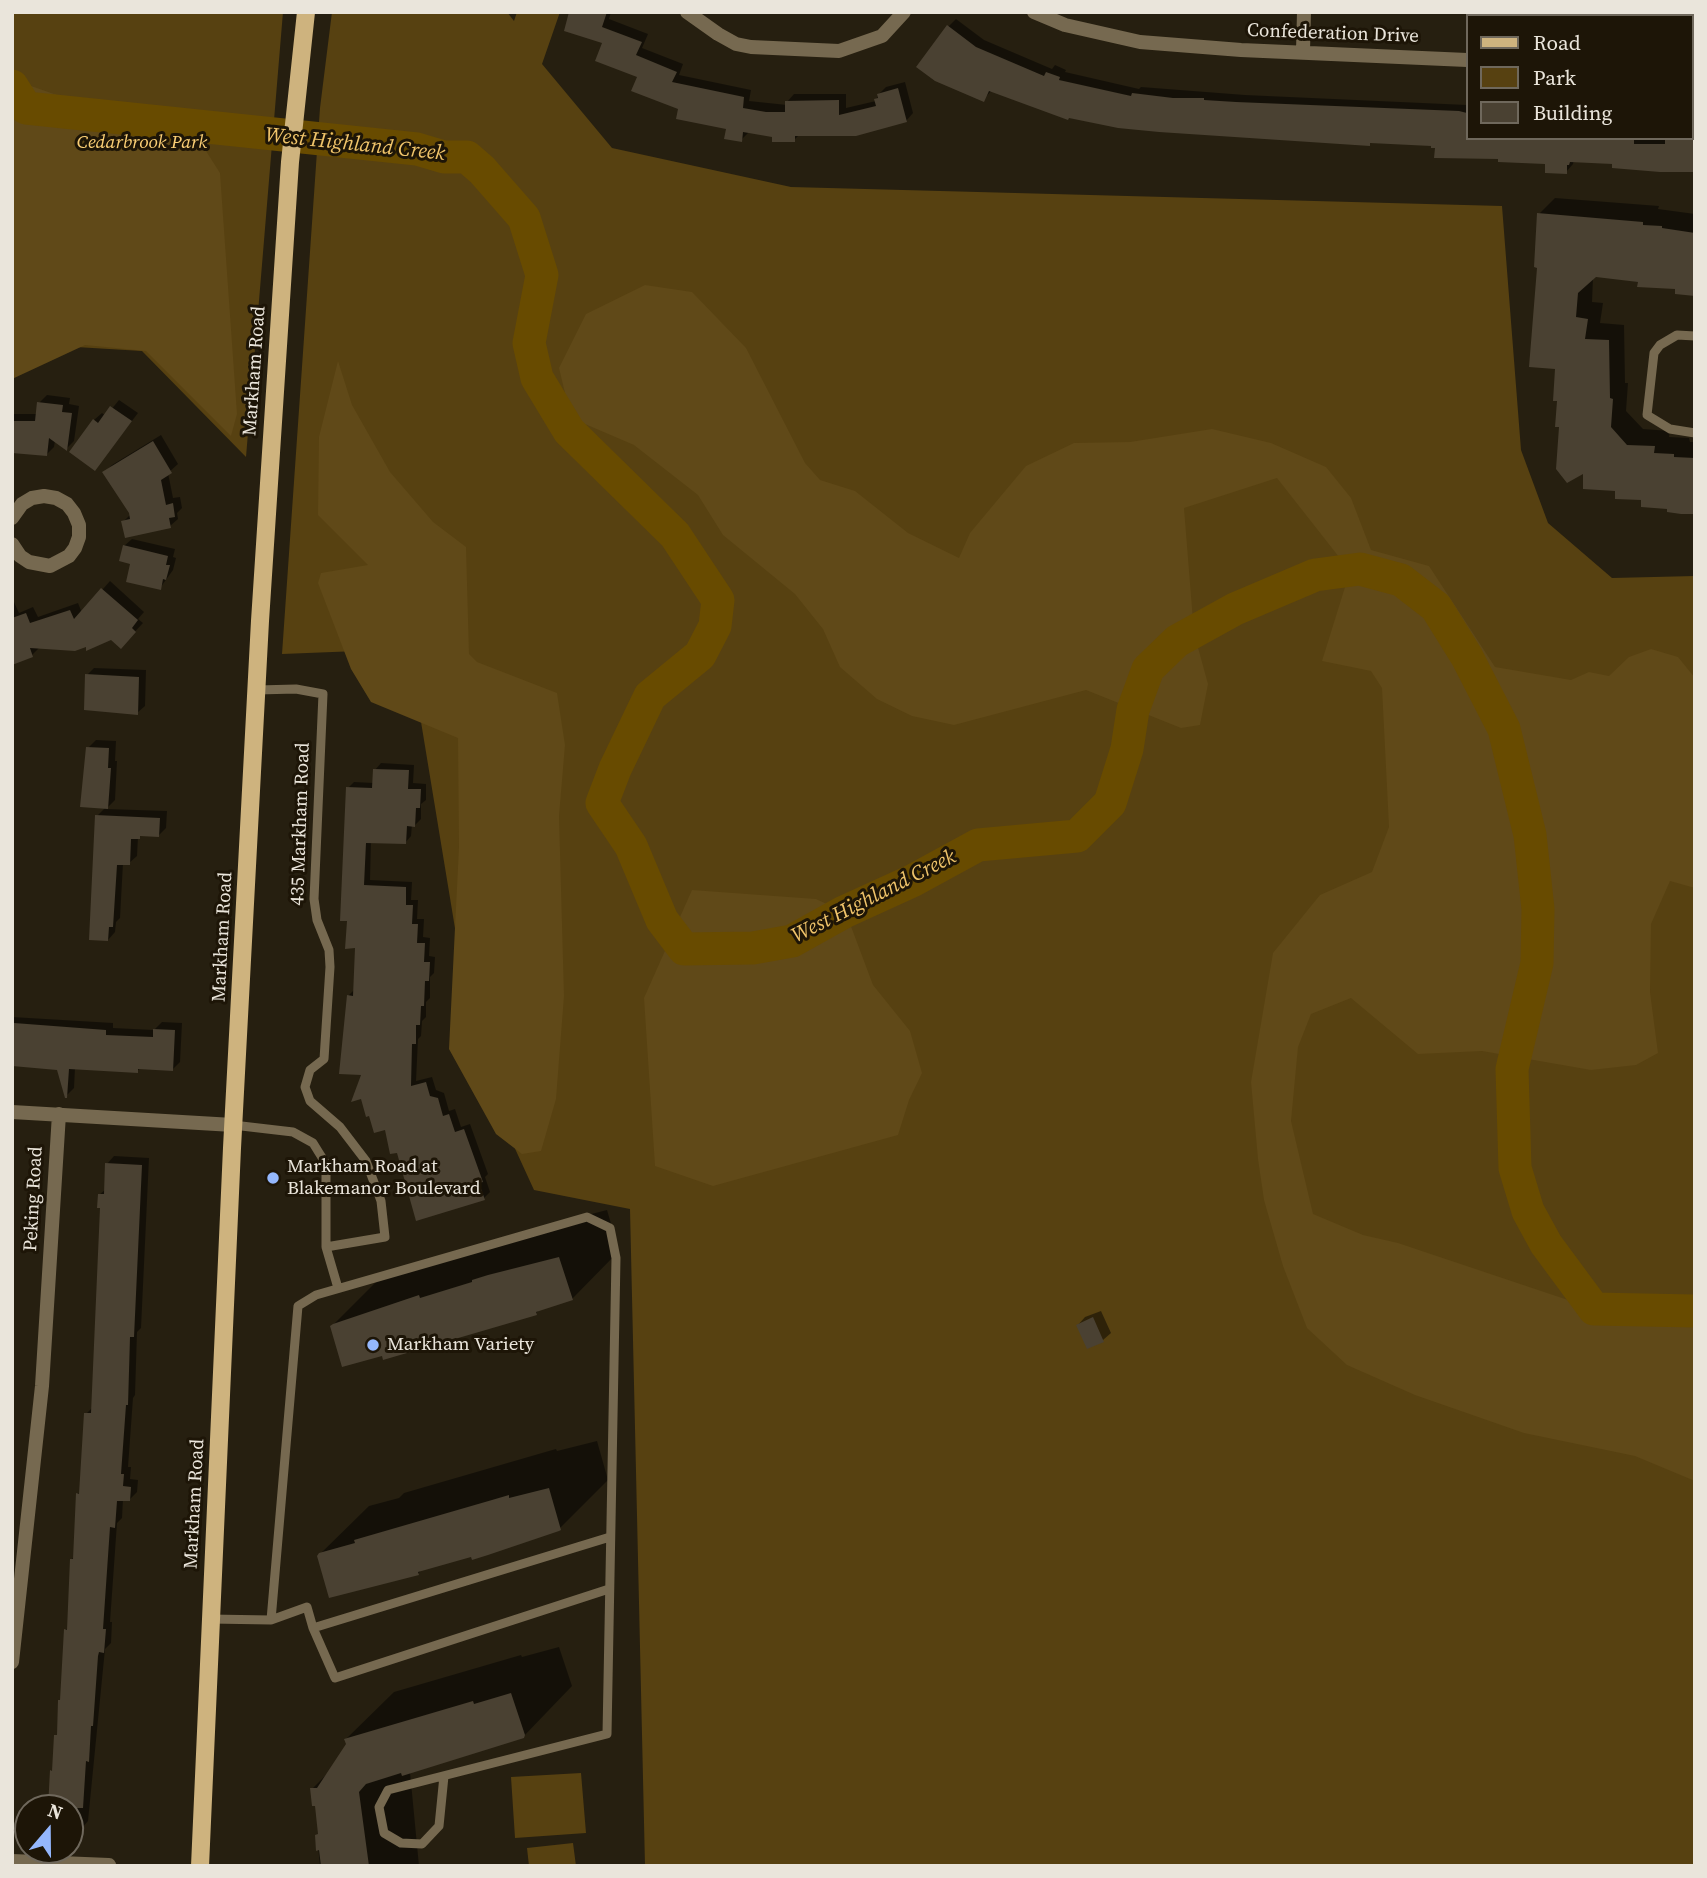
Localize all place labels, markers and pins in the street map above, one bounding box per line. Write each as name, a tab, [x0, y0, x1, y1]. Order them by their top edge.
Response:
place label: Markham Road at Blakemanor Boulevard	[287, 1156, 481, 1200]
marker: Markham Road at Blakemanor Boulevard	[265, 1170, 281, 1186]
place label: Markham Variety	[387, 1334, 534, 1356]
marker: Markham Variety	[365, 1337, 381, 1353]

